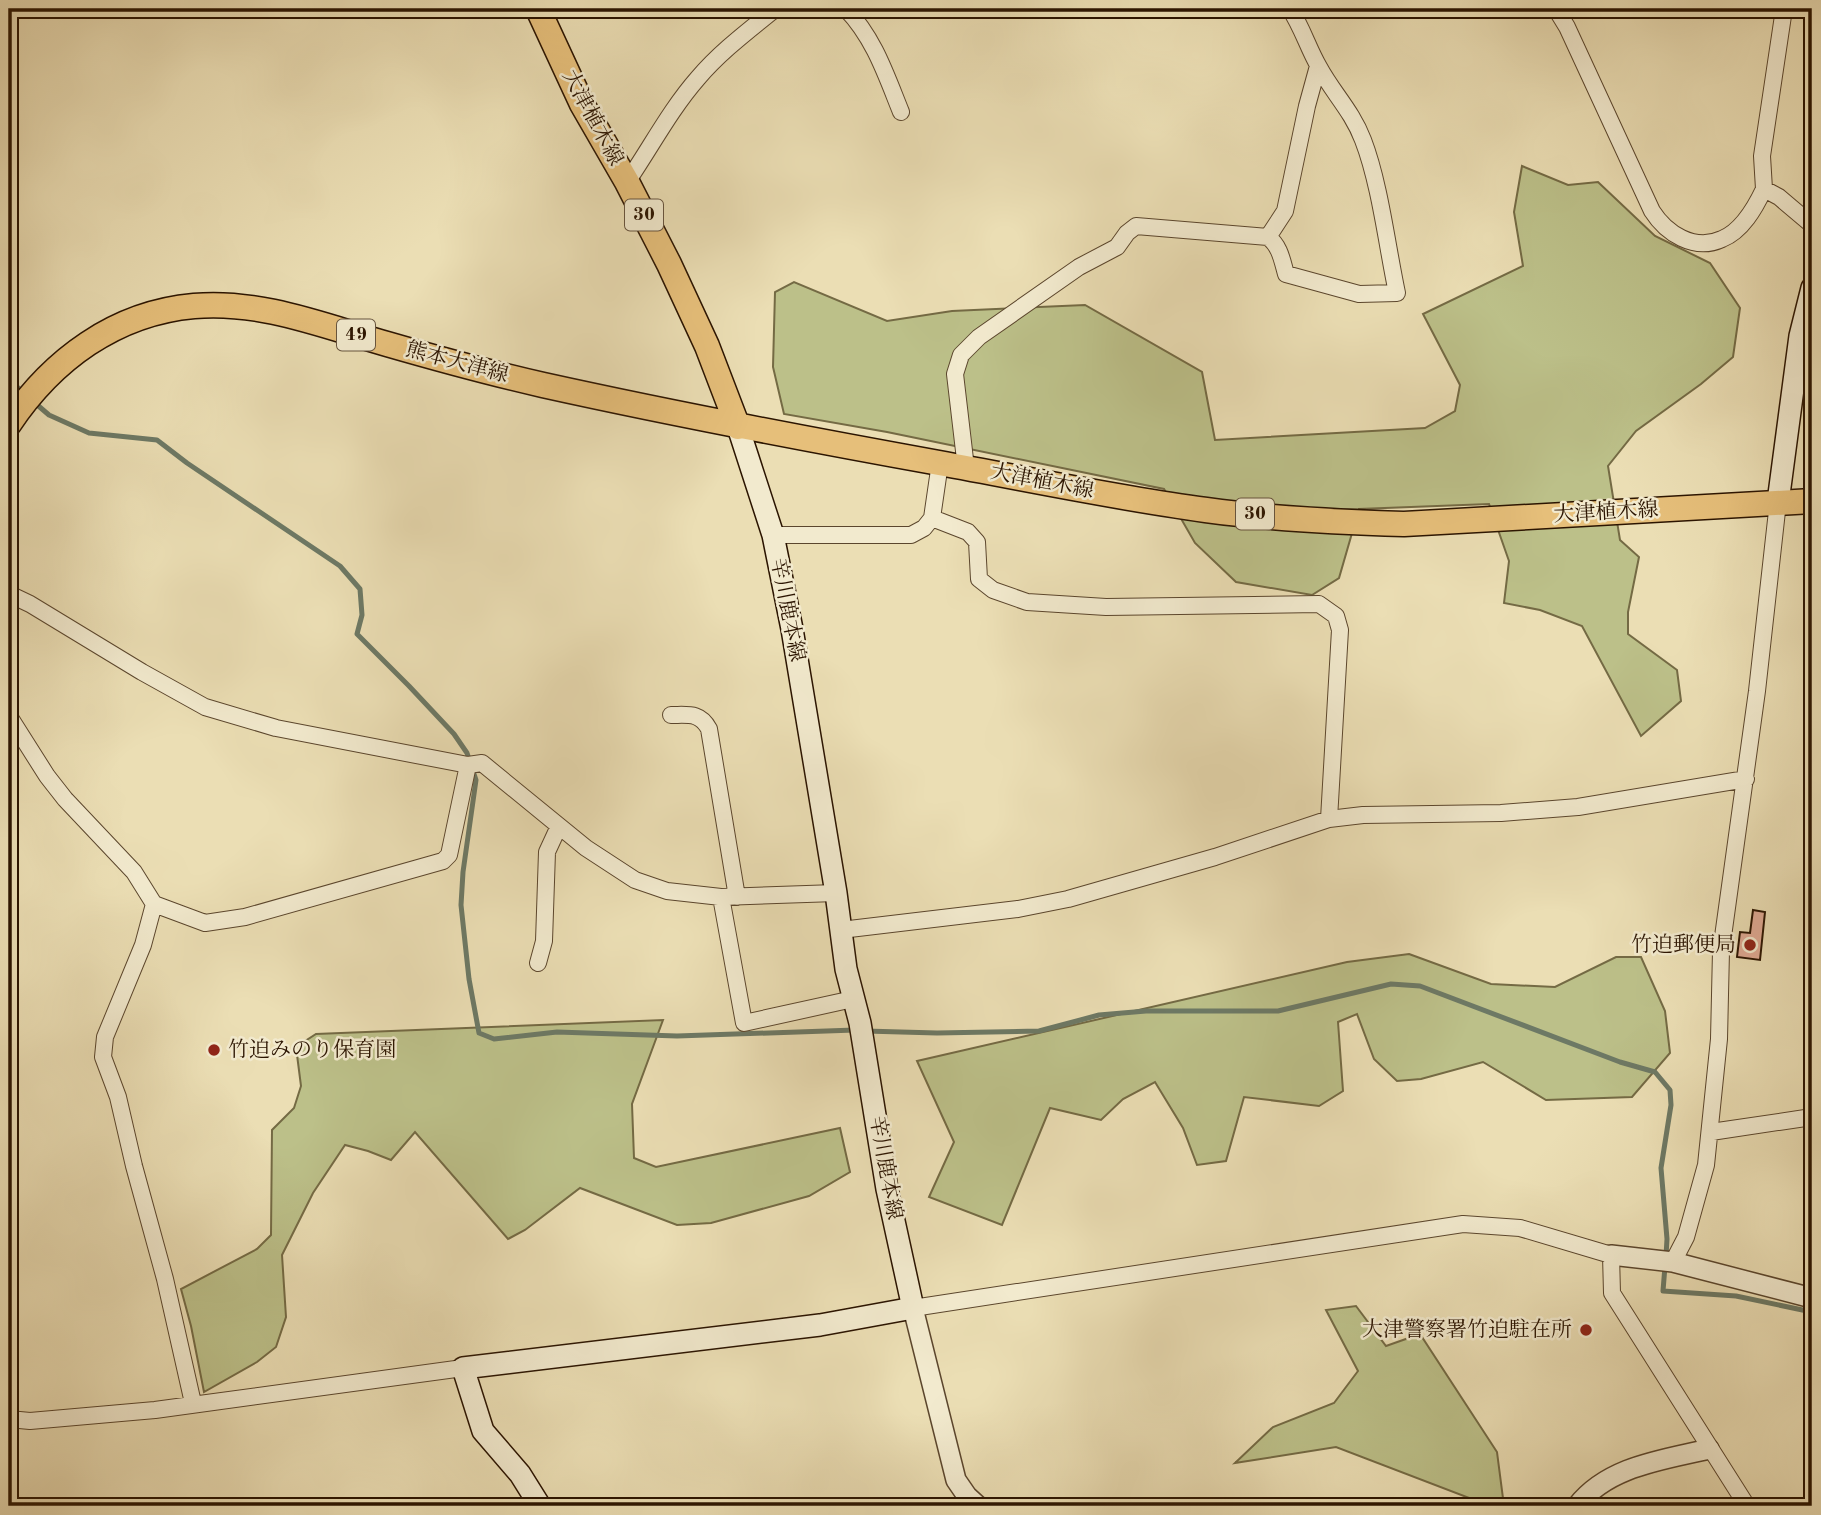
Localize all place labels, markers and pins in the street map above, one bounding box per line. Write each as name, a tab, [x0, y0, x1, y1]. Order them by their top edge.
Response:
place label: 竹迫郵便局	[1631, 933, 1736, 956]
marker: 竹迫郵便局	[1742, 937, 1758, 953]
place label: 竹迫みのり保育園	[228, 1038, 396, 1061]
marker: 竹迫みのり保育園	[206, 1042, 222, 1058]
place label: 大津警察署竹迫駐在所	[1362, 1318, 1572, 1341]
marker: 大津警察署竹迫駐在所	[1578, 1322, 1594, 1338]

